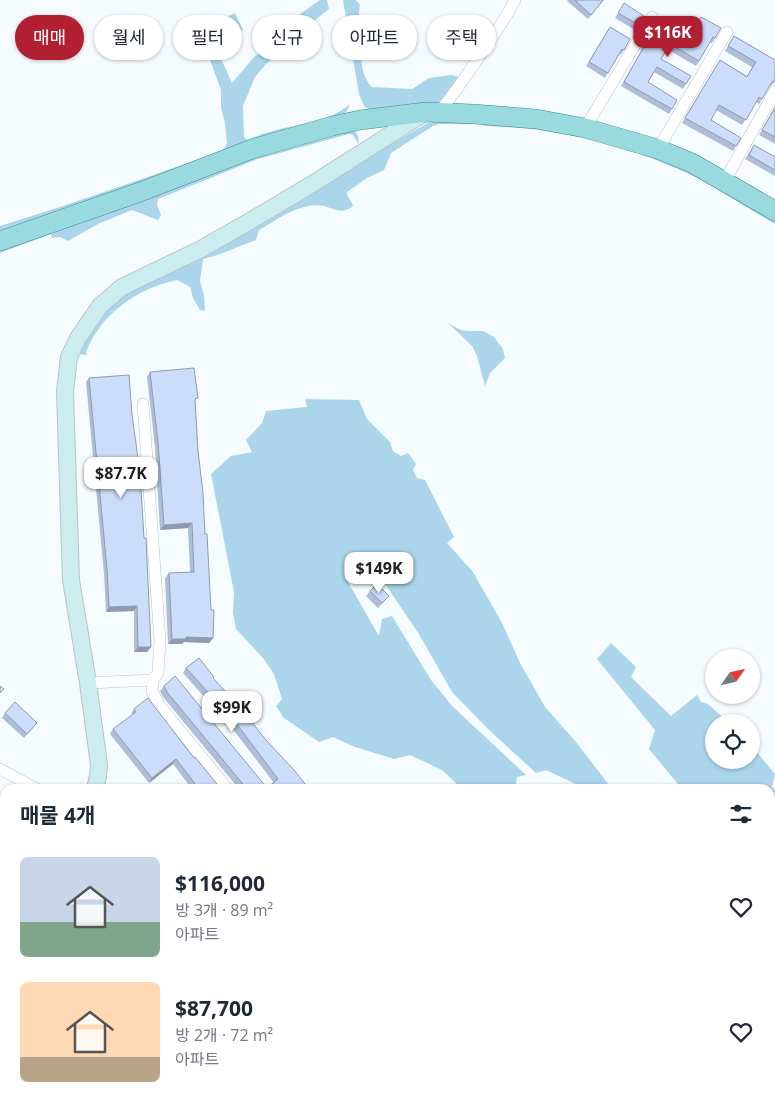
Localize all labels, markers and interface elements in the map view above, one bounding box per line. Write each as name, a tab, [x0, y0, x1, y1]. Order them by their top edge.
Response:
chip: 매매	[15, 15, 84, 60]
chip: 월세	[94, 15, 163, 60]
chip: 필터	[173, 15, 242, 60]
chip: 신규	[252, 15, 322, 60]
chip: 아파트	[332, 15, 417, 60]
chip: 주택	[427, 15, 496, 60]
pin: $116K	[633, 15, 703, 58]
text: $116K	[644, 21, 692, 43]
pin: $87.7K	[80, 456, 162, 499]
text: $87.7K	[95, 462, 147, 484]
pin: $149K	[344, 552, 414, 594]
text: $149K	[355, 557, 403, 579]
north arrow	[705, 649, 760, 704]
map controls	[705, 649, 760, 769]
pin: $99K	[202, 690, 262, 733]
text: $99K	[213, 696, 251, 718]
button: locate	[705, 714, 760, 769]
icon: filters	[727, 800, 755, 828]
text: 매물 4개	[20, 801, 95, 829]
text: $116,000	[175, 869, 265, 897]
icon: home	[60, 877, 120, 937]
icon: heart	[727, 893, 755, 921]
text: 방 3개 · 89 m²	[175, 899, 273, 921]
text: 아파트	[175, 923, 219, 945]
text: $87,700	[175, 994, 253, 1022]
icon: home	[60, 1002, 120, 1062]
icon: heart	[727, 1018, 755, 1046]
text: 방 2개 · 72 m²	[175, 1024, 273, 1046]
text: 아파트	[175, 1048, 219, 1070]

